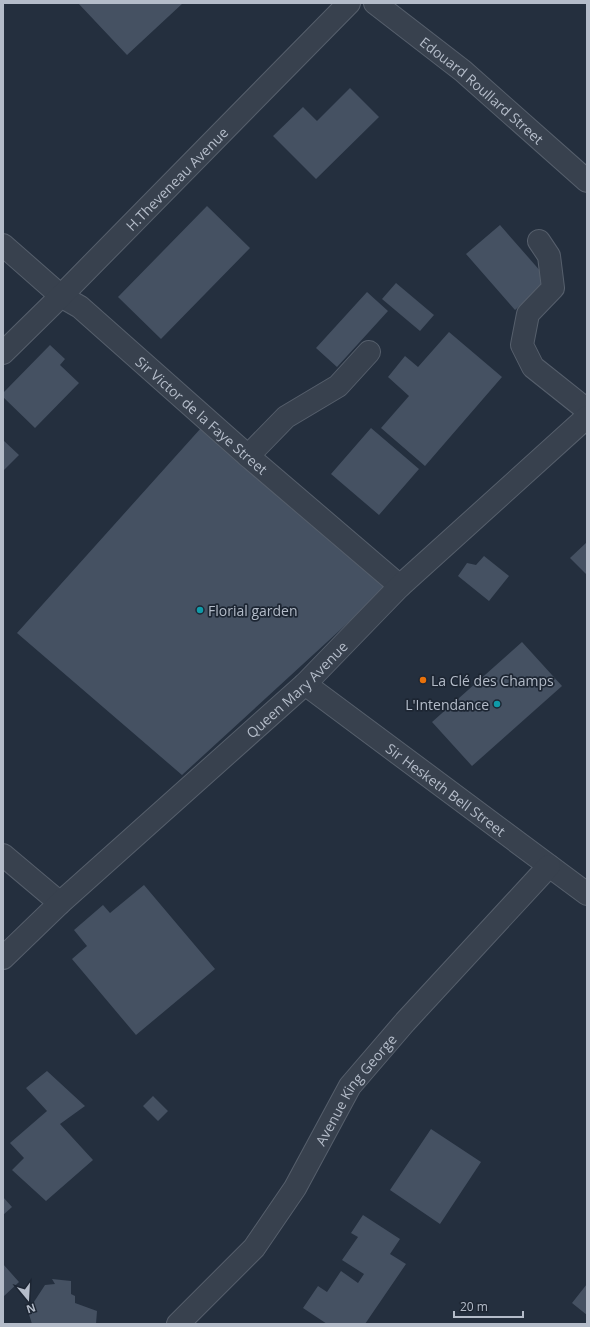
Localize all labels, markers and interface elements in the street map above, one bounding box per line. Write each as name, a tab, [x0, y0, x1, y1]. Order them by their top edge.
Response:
street label: Edouard Roullard Street	[416, 32, 548, 148]
street label: H.Theveneau Avenue	[121, 122, 232, 235]
street label: Sir Victor de la Faye Street	[132, 352, 272, 478]
place label: Florial garden	[208, 601, 298, 620]
marker: Florial garden	[195, 605, 205, 615]
street label: Queen Mary Avenue	[242, 637, 351, 742]
place label: La Clé des Champs	[431, 671, 554, 690]
marker: La Clé des Champs	[418, 675, 428, 685]
place label: L'Intendance	[405, 695, 489, 714]
marker: L'Intendance	[492, 699, 502, 709]
street label: Sir Hesketh Bell Street	[382, 738, 510, 840]
street label: Avenue King George	[310, 1030, 400, 1149]
north arrow	[8, 1279, 48, 1319]
scale bar	[454, 1293, 523, 1319]
text: 20 m	[460, 1298, 488, 1315]
text: N	[25, 1300, 38, 1318]

